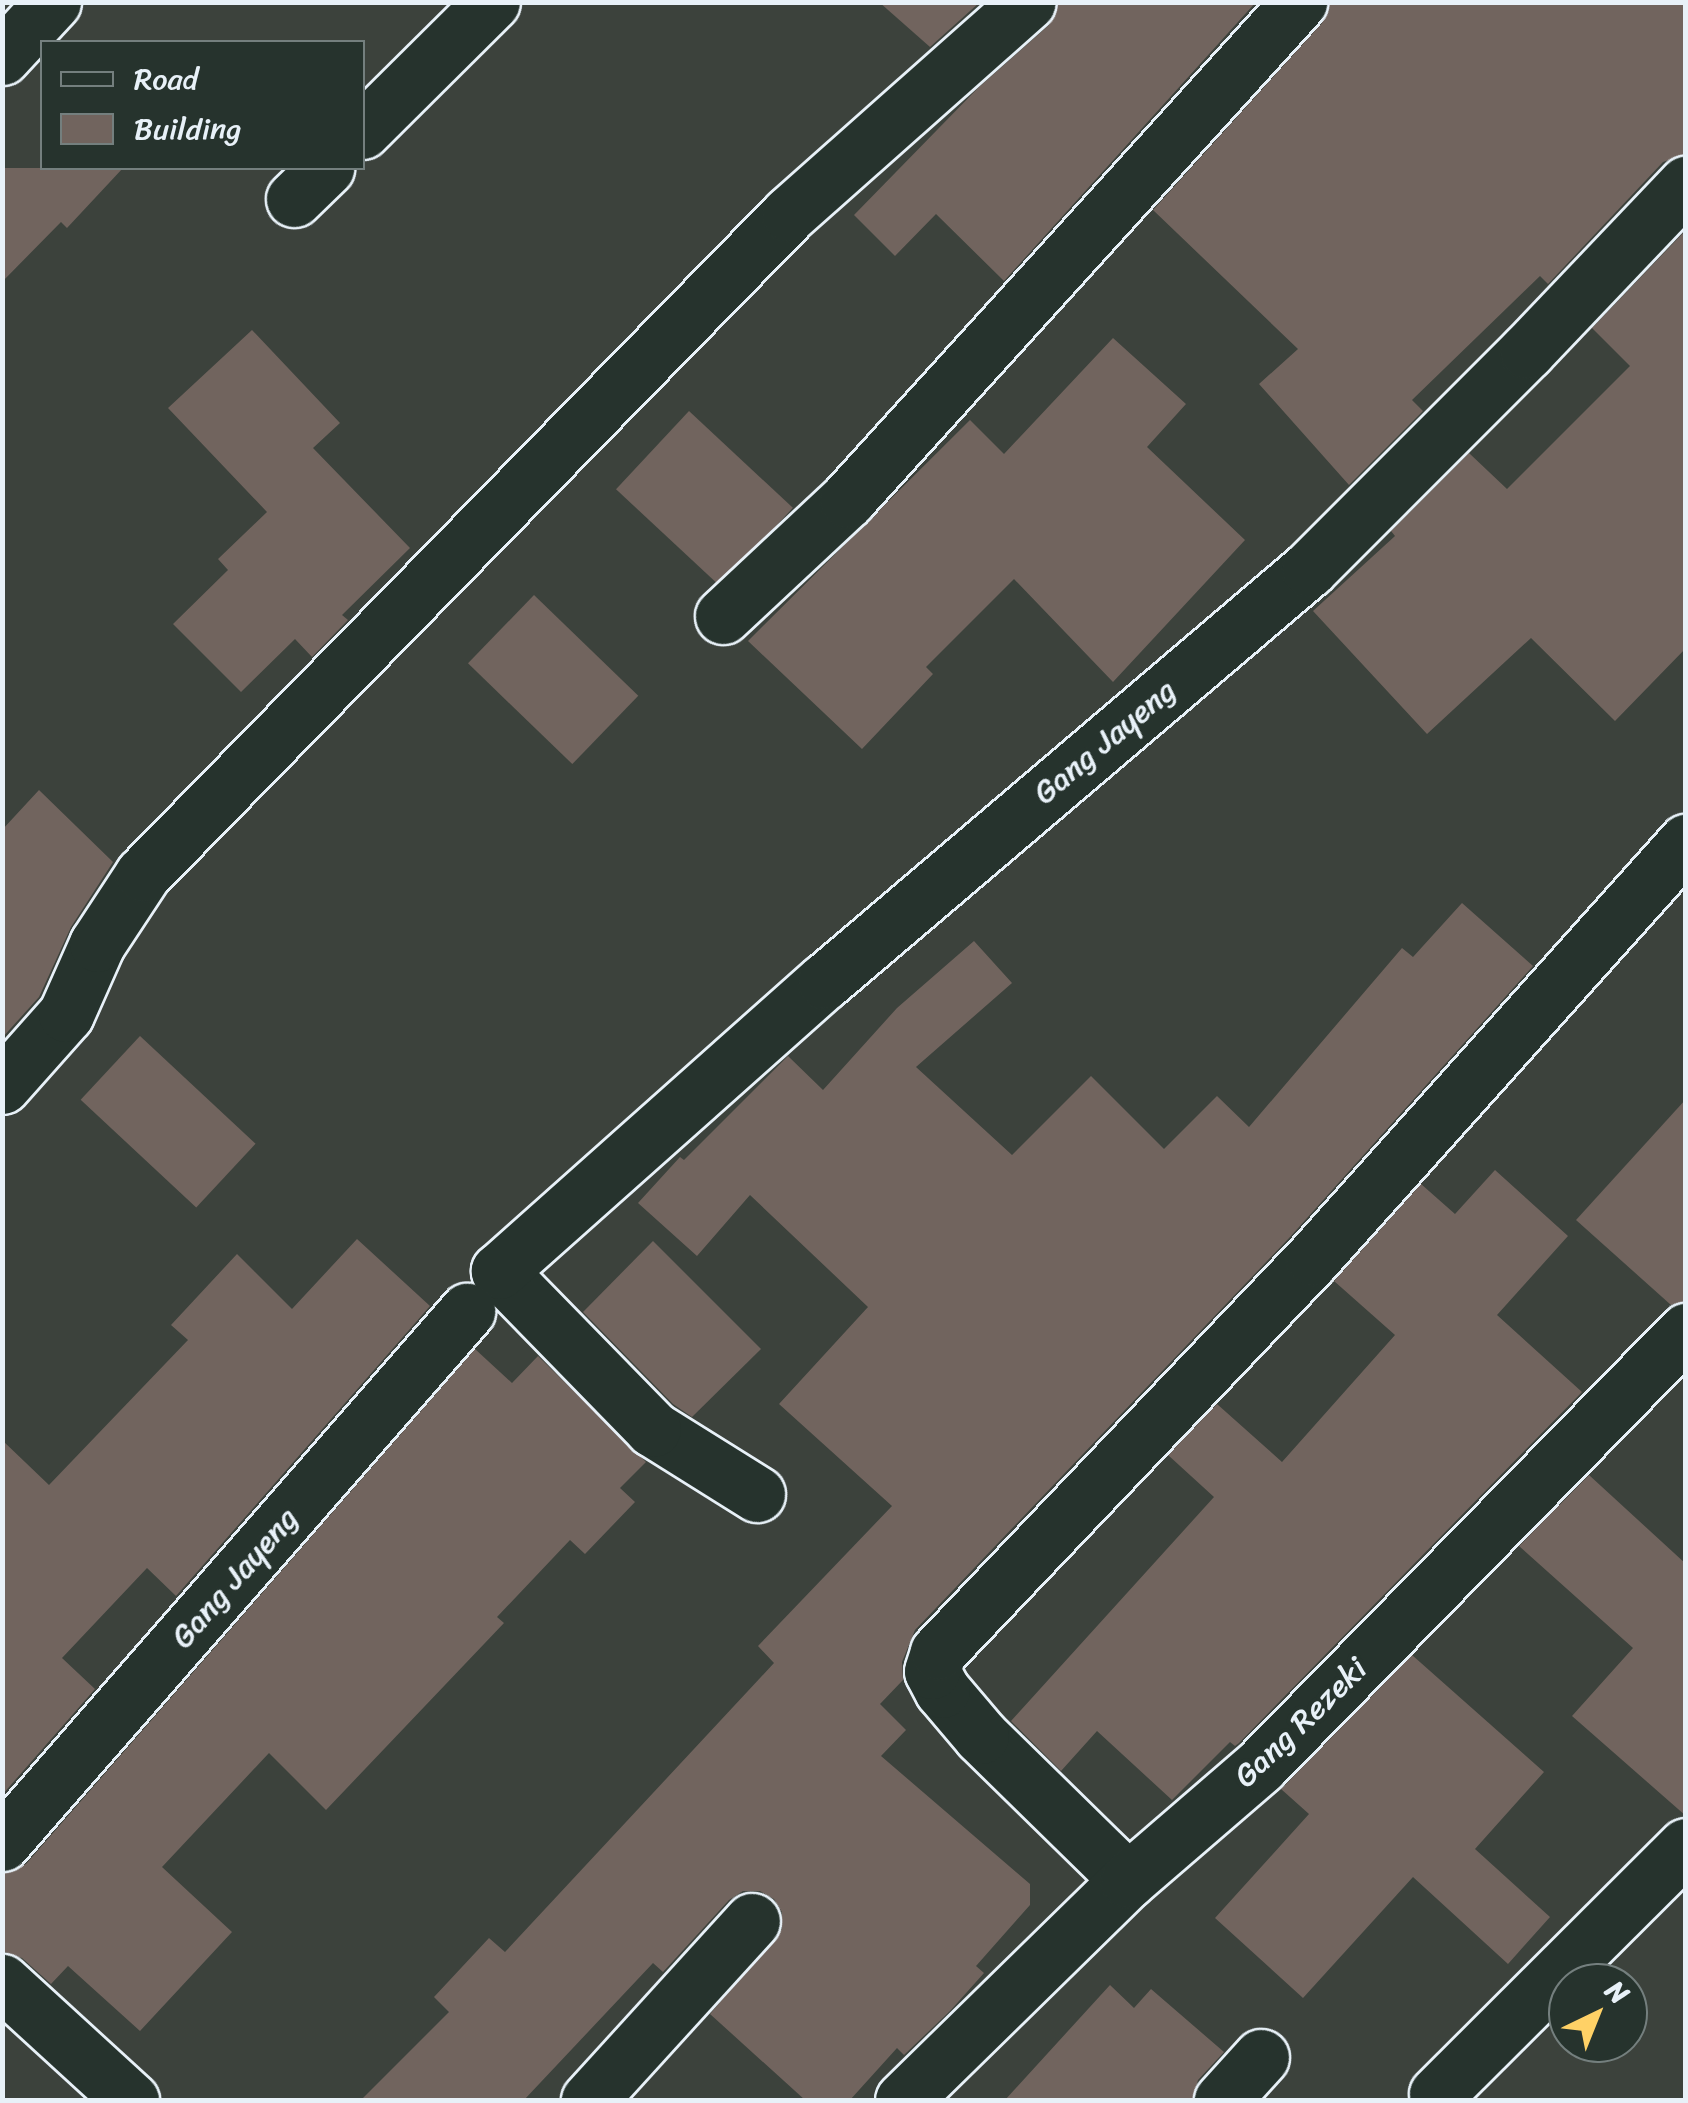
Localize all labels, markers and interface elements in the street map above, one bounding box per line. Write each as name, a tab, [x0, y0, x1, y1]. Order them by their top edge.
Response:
legend	[40, 40, 365, 170]
text: Road	[134, 52, 198, 106]
text: Building	[134, 102, 241, 156]
street label: Gang Jayeng	[1026, 671, 1184, 813]
street label: Gang Jayeng	[163, 1499, 307, 1657]
street label: Gang Rezeki	[1226, 1650, 1376, 1796]
north arrow	[1548, 1963, 1648, 2063]
text: N	[1594, 1968, 1641, 2017]

